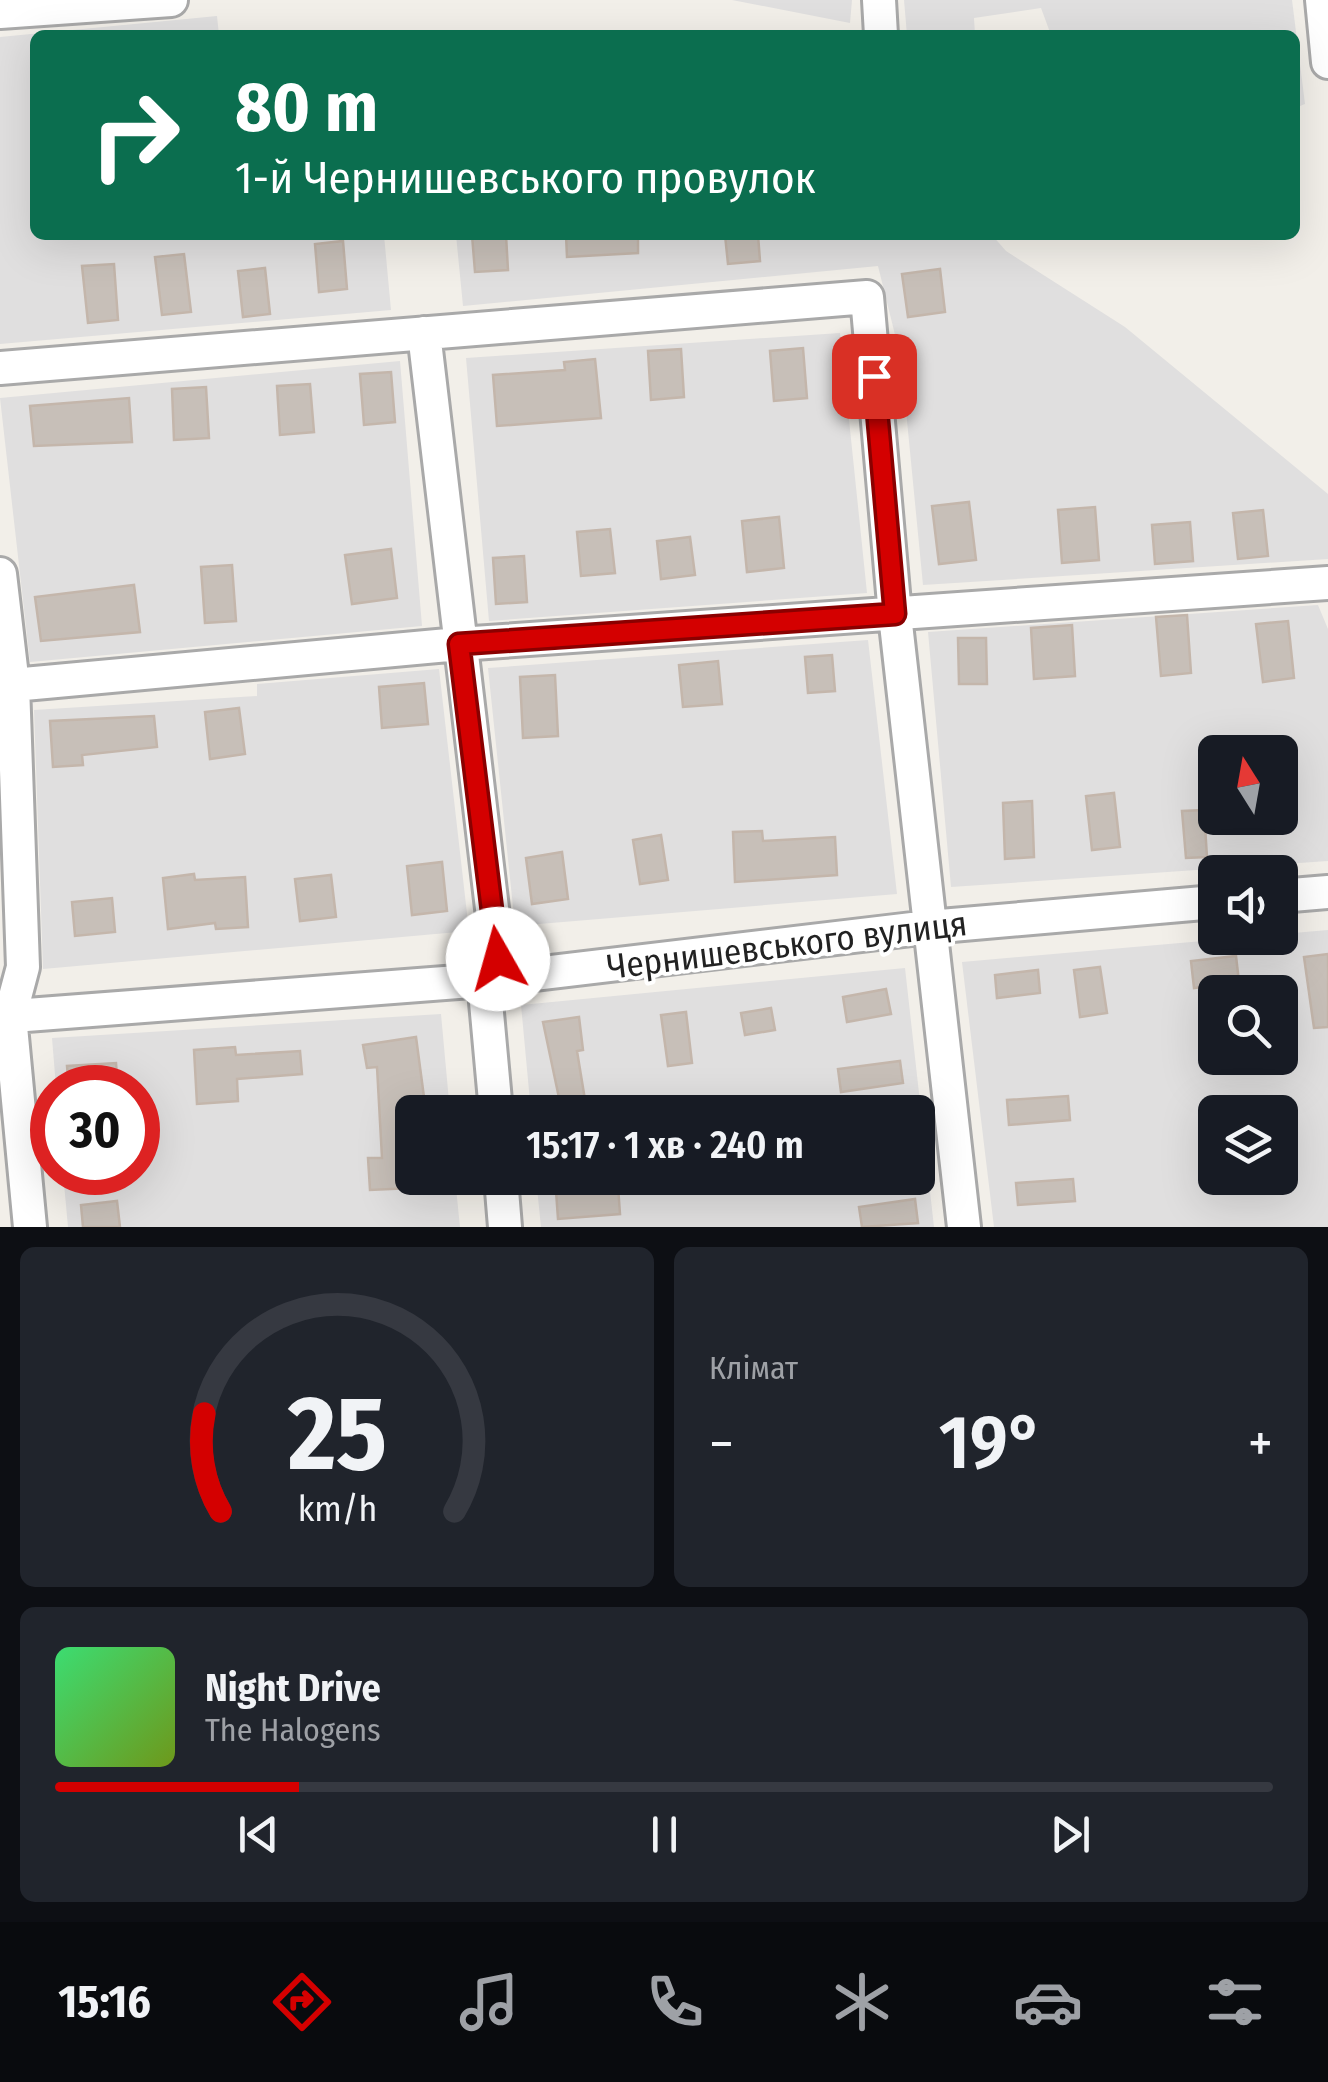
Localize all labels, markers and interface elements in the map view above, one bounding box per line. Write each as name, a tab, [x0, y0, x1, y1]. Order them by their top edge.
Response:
text: 80 m	[235, 66, 378, 150]
icon: right	[70, 70, 200, 200]
text: 1-й Чернишевського провулок	[235, 151, 816, 205]
pin	[832, 334, 917, 419]
icon: arrive	[847, 349, 902, 404]
north arrow	[1198, 735, 1298, 835]
map controls	[1198, 735, 1298, 1195]
button: sound	[1198, 855, 1298, 955]
street label: Чернишевського вулиця	[605, 902, 969, 988]
position arrow	[446, 907, 550, 1011]
button: search	[1198, 975, 1298, 1075]
speed limit sign: 30	[30, 1065, 160, 1195]
button: layers	[1198, 1095, 1298, 1195]
text: 15:17 · 1 хв · 240 m	[526, 1122, 804, 1168]
text: Клімат	[709, 1349, 798, 1387]
text: 25	[286, 1372, 387, 1497]
text: 19°	[939, 1398, 1043, 1488]
text: −	[709, 1411, 734, 1477]
text: +	[1248, 1411, 1273, 1477]
text: km/h	[297, 1488, 377, 1530]
text: Night Drive	[205, 1665, 381, 1711]
text: The Halogens	[205, 1711, 381, 1749]
icon: previous	[231, 1807, 286, 1862]
icon: pause	[637, 1807, 692, 1862]
icon: next	[1043, 1807, 1098, 1862]
icon: directions	[267, 1967, 337, 2037]
icon: music	[454, 1967, 524, 2037]
icon: phone	[640, 1967, 710, 2037]
icon: climate	[827, 1967, 897, 2037]
icon: car	[1013, 1967, 1083, 2037]
icon: filters	[1200, 1967, 1270, 2037]
text: 15:16	[58, 1975, 151, 2029]

